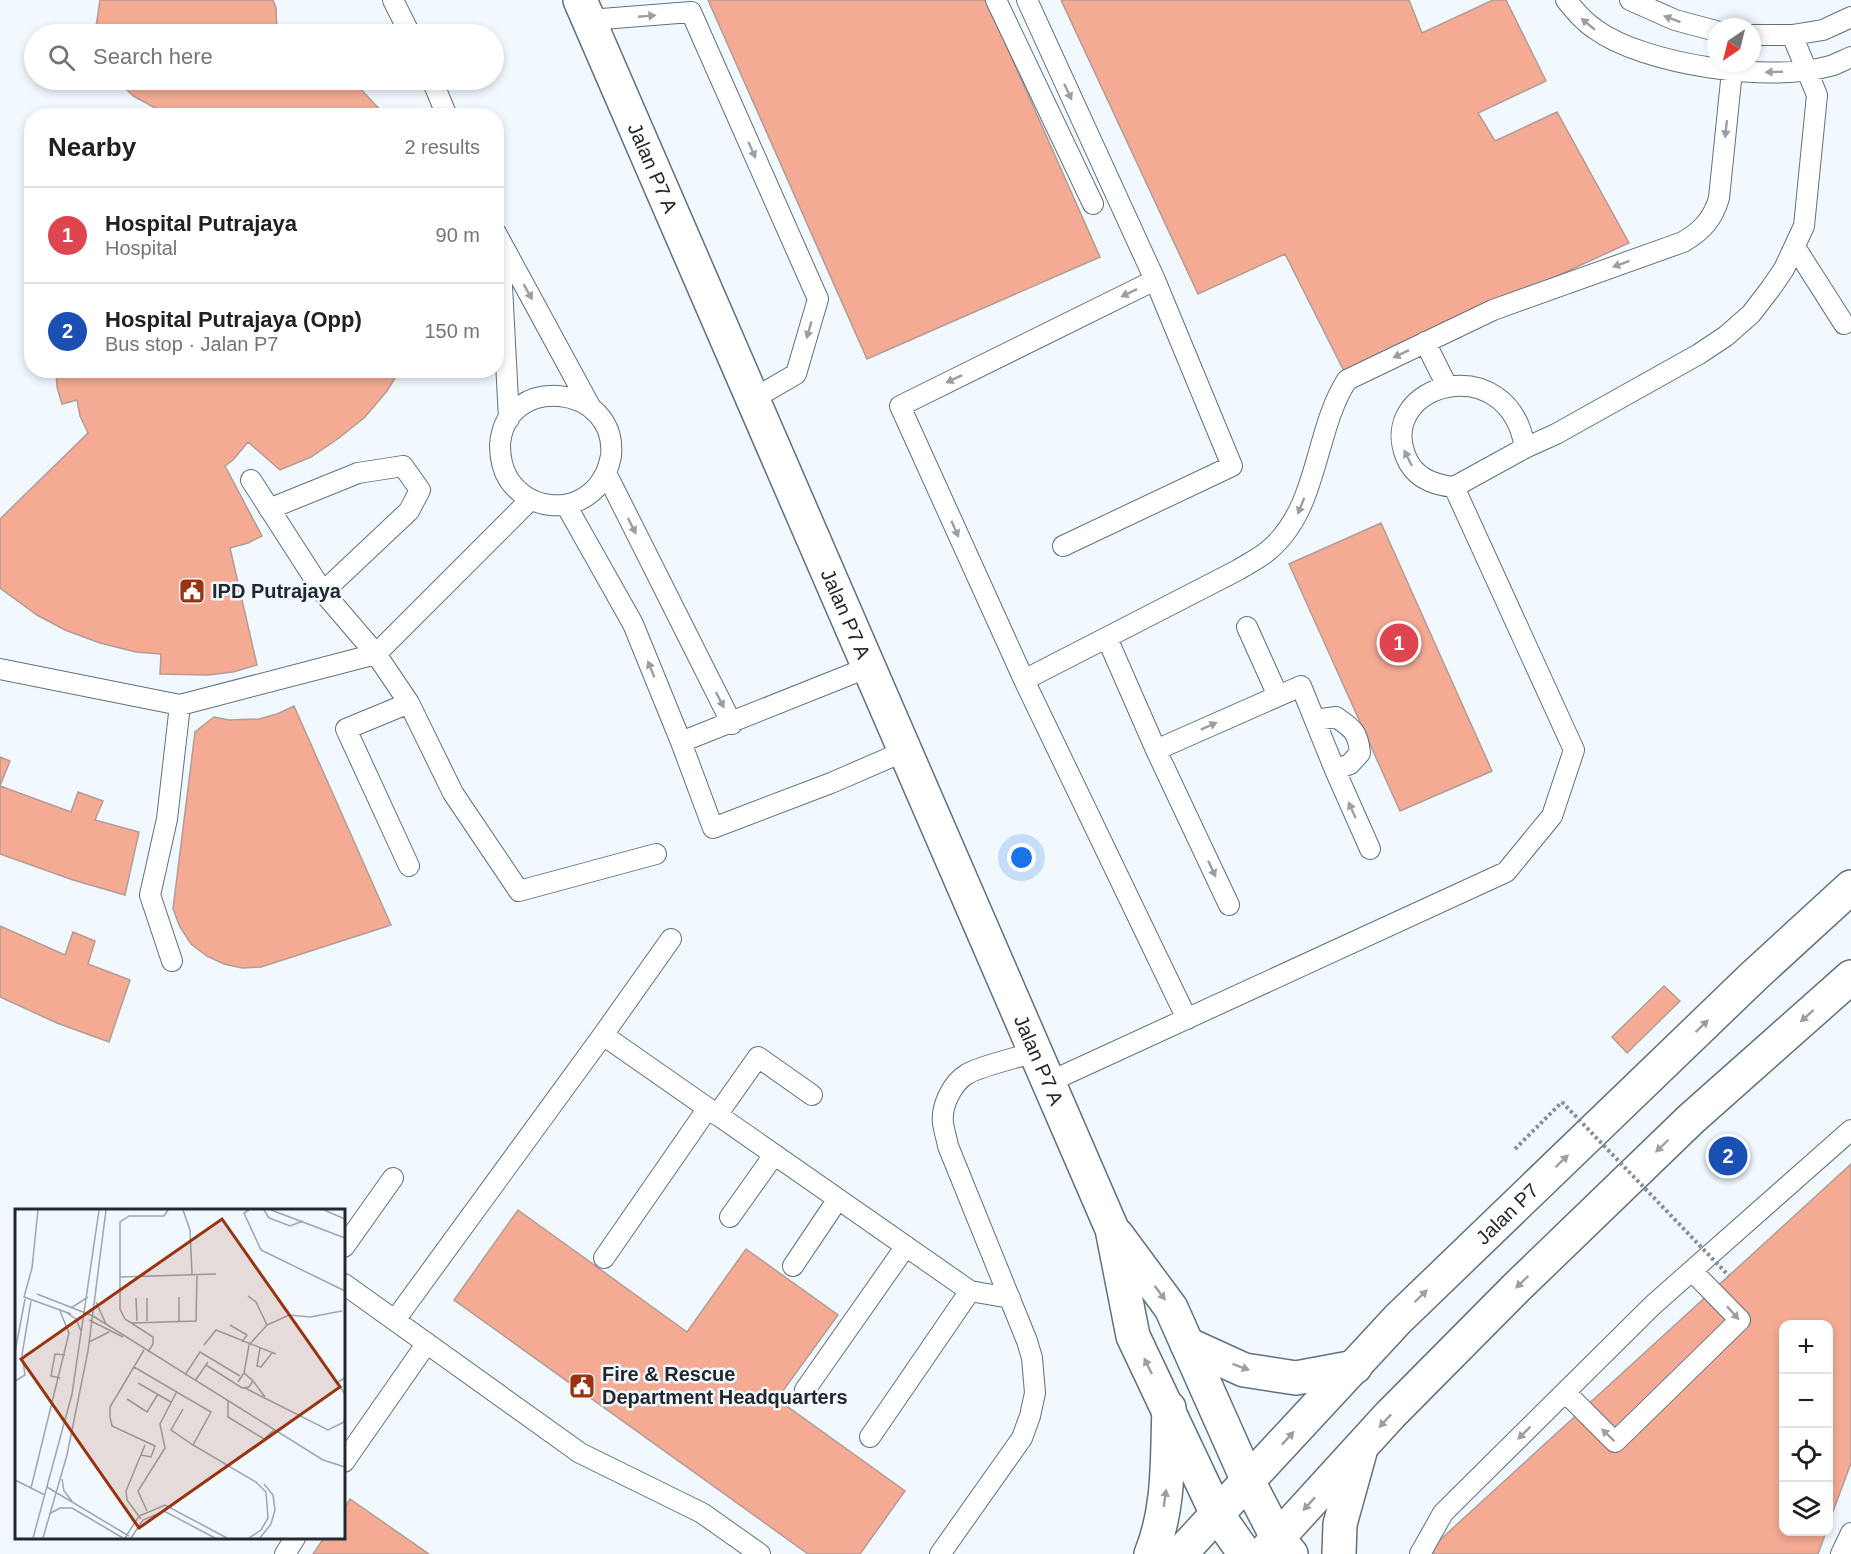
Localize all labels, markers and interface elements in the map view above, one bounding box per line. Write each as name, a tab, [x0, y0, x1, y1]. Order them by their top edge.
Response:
one-way arrow	[637, 11, 656, 21]
one-way arrow	[1663, 13, 1681, 23]
one-way arrow	[1580, 17, 1596, 30]
north arrow	[1707, 18, 1761, 72]
search box	[24, 24, 504, 90]
icon: search	[45, 41, 78, 74]
text: Search here	[93, 44, 213, 69]
one-way arrow	[1764, 67, 1783, 76]
one-way arrow	[1064, 83, 1073, 100]
one-way arrow	[1721, 119, 1731, 138]
street label: Jalan P7 A	[624, 120, 682, 217]
text: Nearby	[48, 132, 136, 162]
text: 2 results	[404, 136, 480, 158]
one-way arrow	[747, 141, 757, 159]
text: Hospital Putrajaya	[105, 211, 297, 236]
text: 1	[62, 224, 73, 246]
text: 90 m	[436, 224, 480, 246]
text: Hospital	[105, 237, 177, 259]
one-way arrow	[1611, 260, 1629, 270]
one-way arrow	[523, 284, 533, 301]
one-way arrow	[1120, 289, 1137, 298]
text: Hospital Putrajaya (Opp)	[105, 307, 362, 332]
text: 2	[62, 320, 73, 342]
text: 150 m	[424, 320, 480, 342]
one-way arrow	[804, 321, 813, 339]
text: Bus stop · Jalan P7	[105, 333, 278, 355]
one-way arrow	[1393, 349, 1410, 358]
one-way arrow	[945, 375, 962, 384]
one-way arrow	[1403, 449, 1412, 466]
one-way arrow	[1295, 497, 1305, 515]
one-way arrow	[628, 517, 637, 534]
one-way arrow	[951, 520, 960, 537]
street label: Jalan P7 A	[817, 566, 875, 663]
public building icon: IPD Putrajaya	[177, 576, 207, 606]
place label: IPD Putrajaya	[212, 580, 342, 602]
pin: 1	[1380, 620, 1418, 666]
one-way arrow	[646, 659, 656, 677]
one-way arrow	[715, 691, 724, 708]
one-way arrow	[1201, 721, 1219, 731]
one-way arrow	[1348, 801, 1357, 818]
your location	[1007, 843, 1036, 872]
one-way arrow	[1207, 860, 1217, 878]
one-way arrow	[1800, 1009, 1815, 1022]
street label: Jalan P7 A	[1010, 1012, 1068, 1109]
one-way arrow	[1695, 1019, 1710, 1033]
pin: 2	[1708, 1134, 1748, 1178]
one-way arrow	[1656, 1139, 1670, 1153]
one-way arrow	[1554, 1154, 1569, 1168]
street label: Jalan P7	[1471, 1179, 1543, 1249]
inset map	[15, 1209, 345, 1539]
one-way arrow	[1515, 1274, 1529, 1288]
one-way arrow	[1153, 1285, 1165, 1300]
one-way arrow	[1414, 1290, 1428, 1304]
one-way arrow	[1726, 1305, 1739, 1320]
map controls	[1779, 1320, 1833, 1536]
button: +	[1779, 1320, 1833, 1374]
one-way arrow	[1144, 1357, 1153, 1374]
place label: Fire & Rescue Department Headquarters	[602, 1363, 848, 1408]
one-way arrow	[1232, 1363, 1250, 1373]
public building icon: Fire & Rescue Department Headquarters	[567, 1371, 597, 1401]
button: −	[1779, 1374, 1833, 1428]
one-way arrow	[1378, 1413, 1392, 1428]
one-way arrow	[1517, 1426, 1531, 1440]
one-way arrow	[1600, 1428, 1615, 1442]
button: locate	[1779, 1428, 1833, 1482]
one-way arrow	[1281, 1431, 1295, 1446]
button: layers	[1779, 1482, 1833, 1536]
one-way arrow	[1161, 1488, 1170, 1507]
one-way arrow	[1303, 1496, 1316, 1511]

